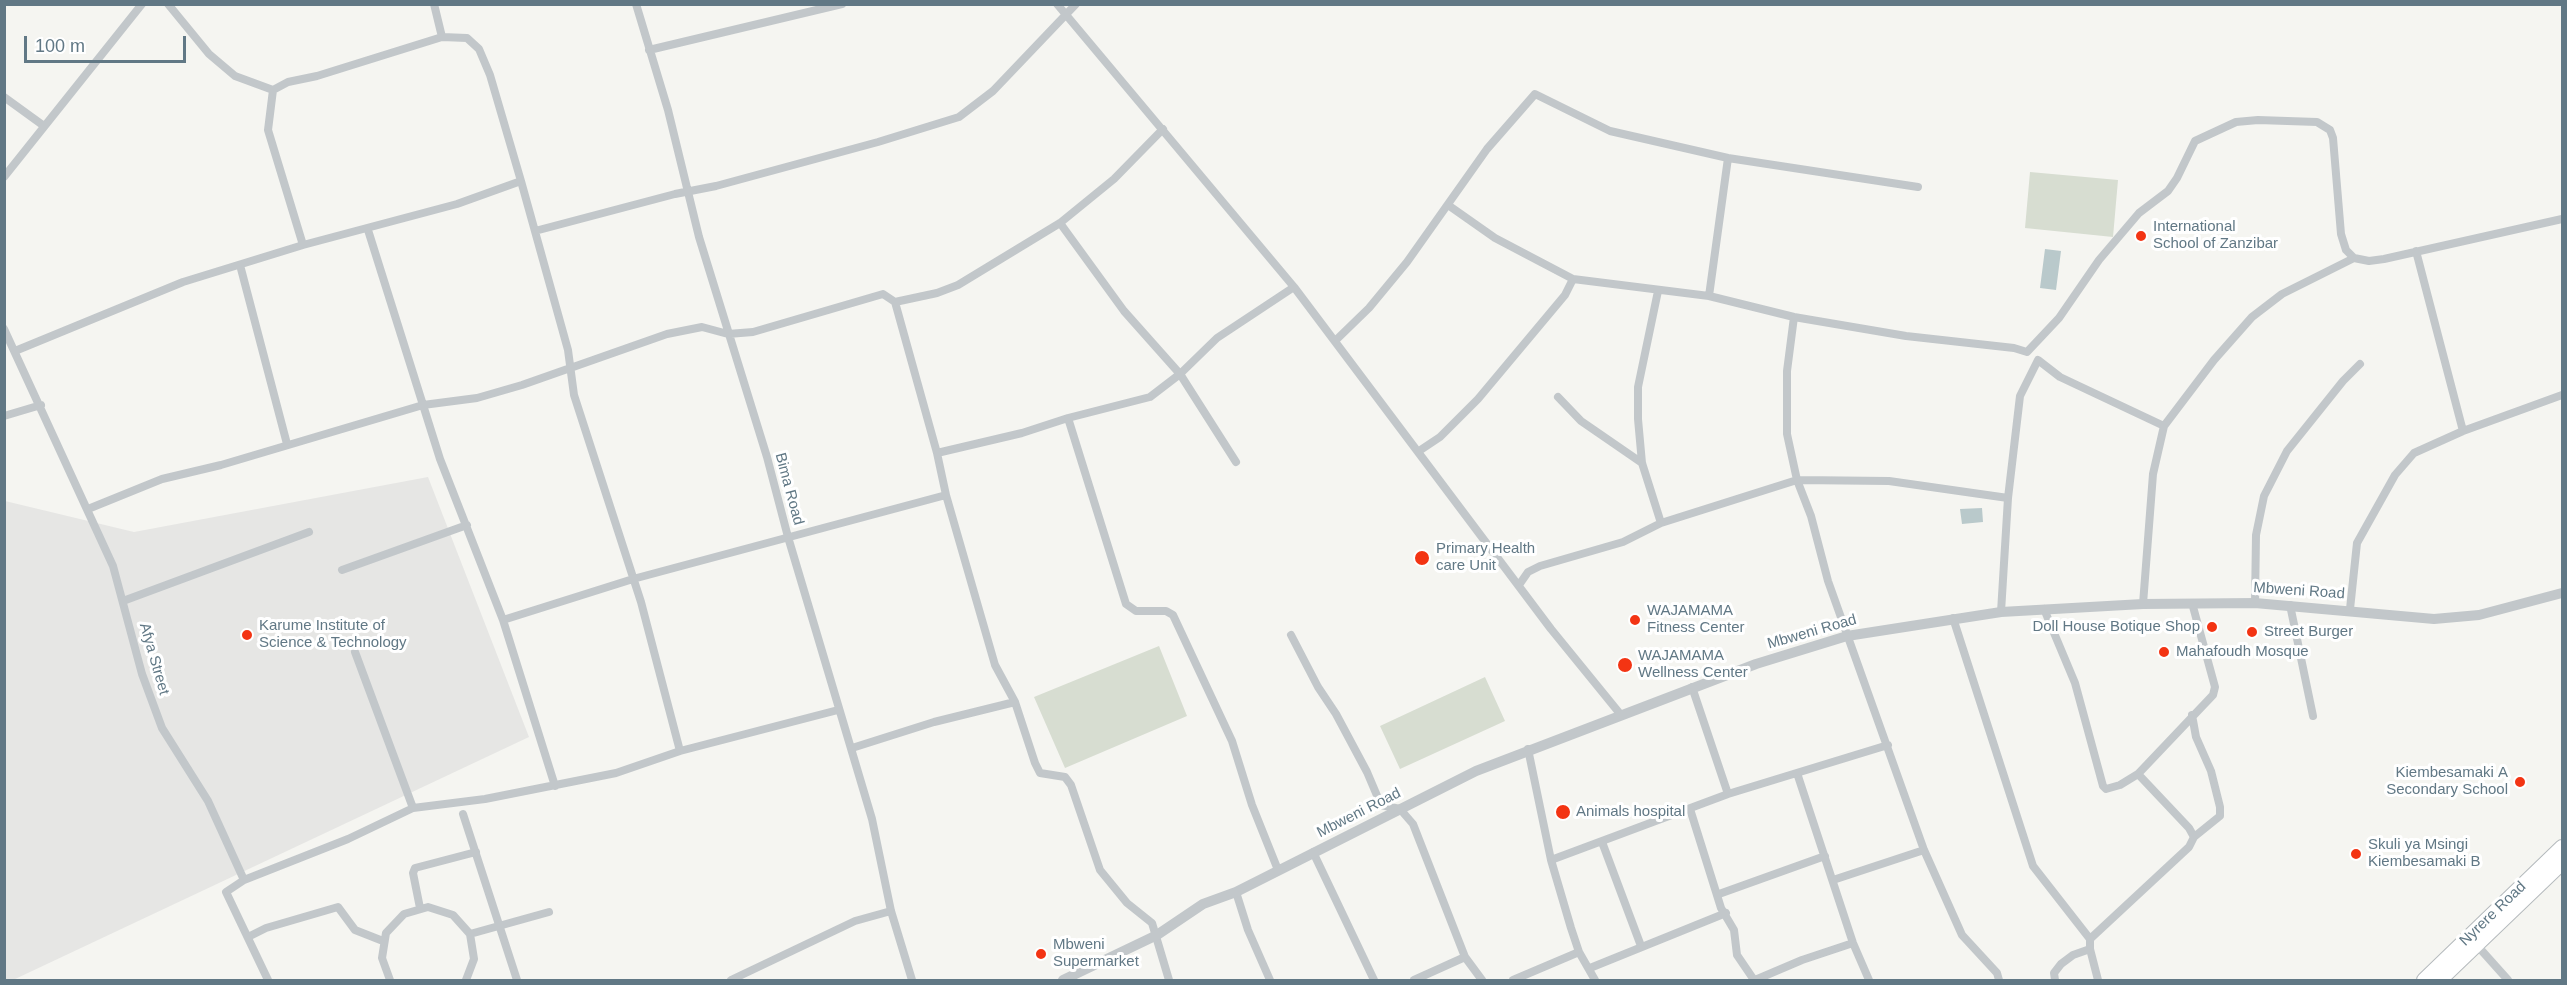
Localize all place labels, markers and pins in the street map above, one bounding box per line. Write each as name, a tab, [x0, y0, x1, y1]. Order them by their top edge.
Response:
place label: International School of Zanzibar	[2153, 218, 2278, 253]
marker: International School of Zanzibar	[2134, 229, 2148, 243]
place label: Primary Health care Unit	[1436, 540, 1535, 575]
marker: Primary Health care Unit	[1413, 549, 1431, 567]
place label: WAJAMAMA Fitness Center	[1647, 602, 1745, 637]
marker: WAJAMAMA Fitness Center	[1628, 613, 1642, 627]
place label: Karume Institute of Science & Technology	[259, 617, 407, 652]
place label: Doll House Botique Shop	[2032, 618, 2200, 636]
marker: Doll House Botique Shop	[2205, 620, 2219, 634]
place label: Street Burger	[2264, 623, 2353, 641]
marker: Street Burger	[2245, 625, 2259, 639]
marker: Karume Institute of Science & Technology	[240, 628, 254, 642]
place label: Mahafoudh Mosque	[2176, 643, 2309, 661]
marker: Mahafoudh Mosque	[2157, 645, 2171, 659]
place label: WAJAMAMA Wellness Center	[1638, 647, 1748, 682]
marker: WAJAMAMA Wellness Center	[1616, 656, 1634, 674]
place label: Kiembesamaki A Secondary School	[2386, 764, 2508, 799]
marker: Kiembesamaki A Secondary School	[2513, 775, 2527, 789]
marker: Animals hospital	[1554, 803, 1572, 821]
place label: Animals hospital	[1576, 803, 1685, 821]
place label: Skuli ya Msingi Kiembesamaki B	[2368, 836, 2481, 871]
marker: Skuli ya Msingi Kiembesamaki B	[2349, 847, 2363, 861]
place label: Mbweni Supermarket	[1053, 936, 1139, 971]
marker: Mbweni Supermarket	[1034, 947, 1048, 961]

